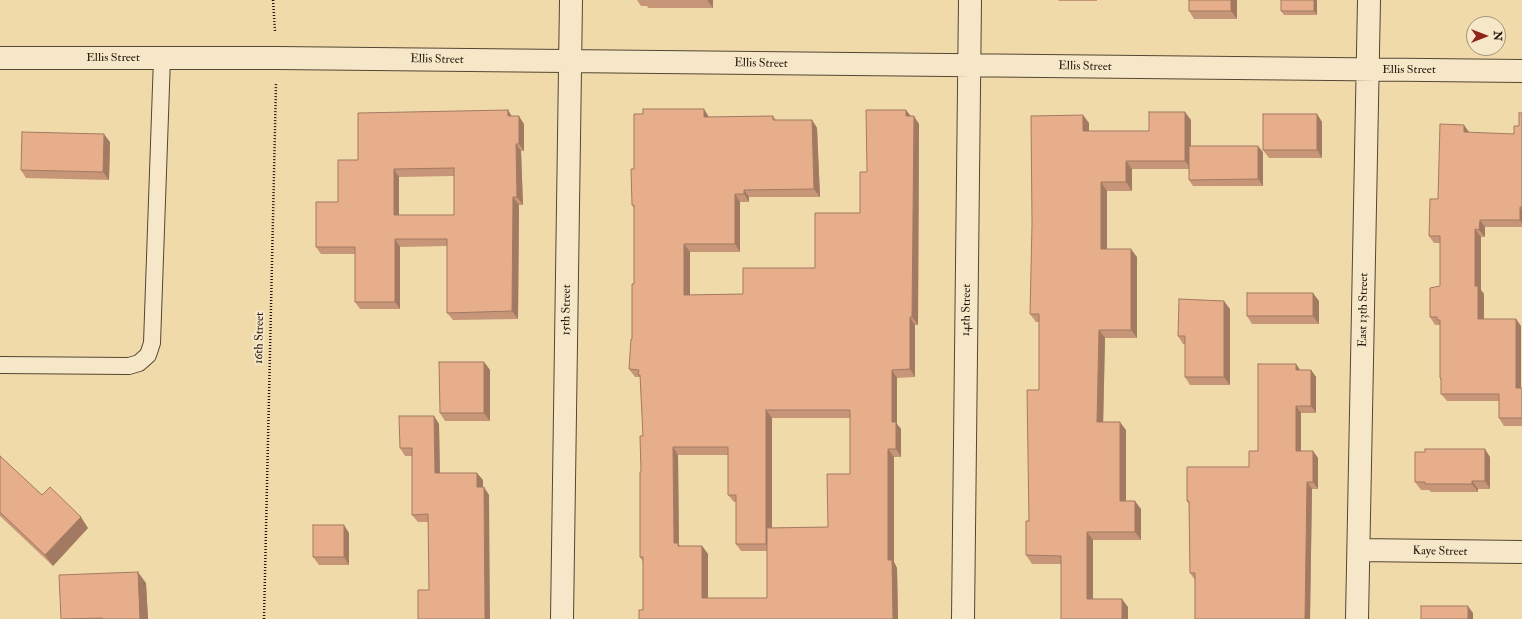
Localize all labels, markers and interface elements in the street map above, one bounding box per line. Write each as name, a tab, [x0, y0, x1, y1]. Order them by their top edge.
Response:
north arrow	[1466, 16, 1506, 56]
text: N	[1491, 31, 1504, 41]
street label: Ellis Street	[86, 51, 140, 65]
street label: Ellis Street	[410, 52, 464, 68]
street label: Ellis Street	[734, 56, 788, 72]
street label: Ellis Street	[1058, 59, 1112, 75]
street label: Ellis Street	[1382, 63, 1436, 77]
street label: East 13th Street	[1356, 273, 1372, 347]
street label: 15th Street	[559, 284, 575, 336]
street label: 14th Street	[959, 284, 975, 336]
street label: 16th Street	[252, 312, 268, 364]
street label: Kaye Street	[1412, 544, 1468, 560]

